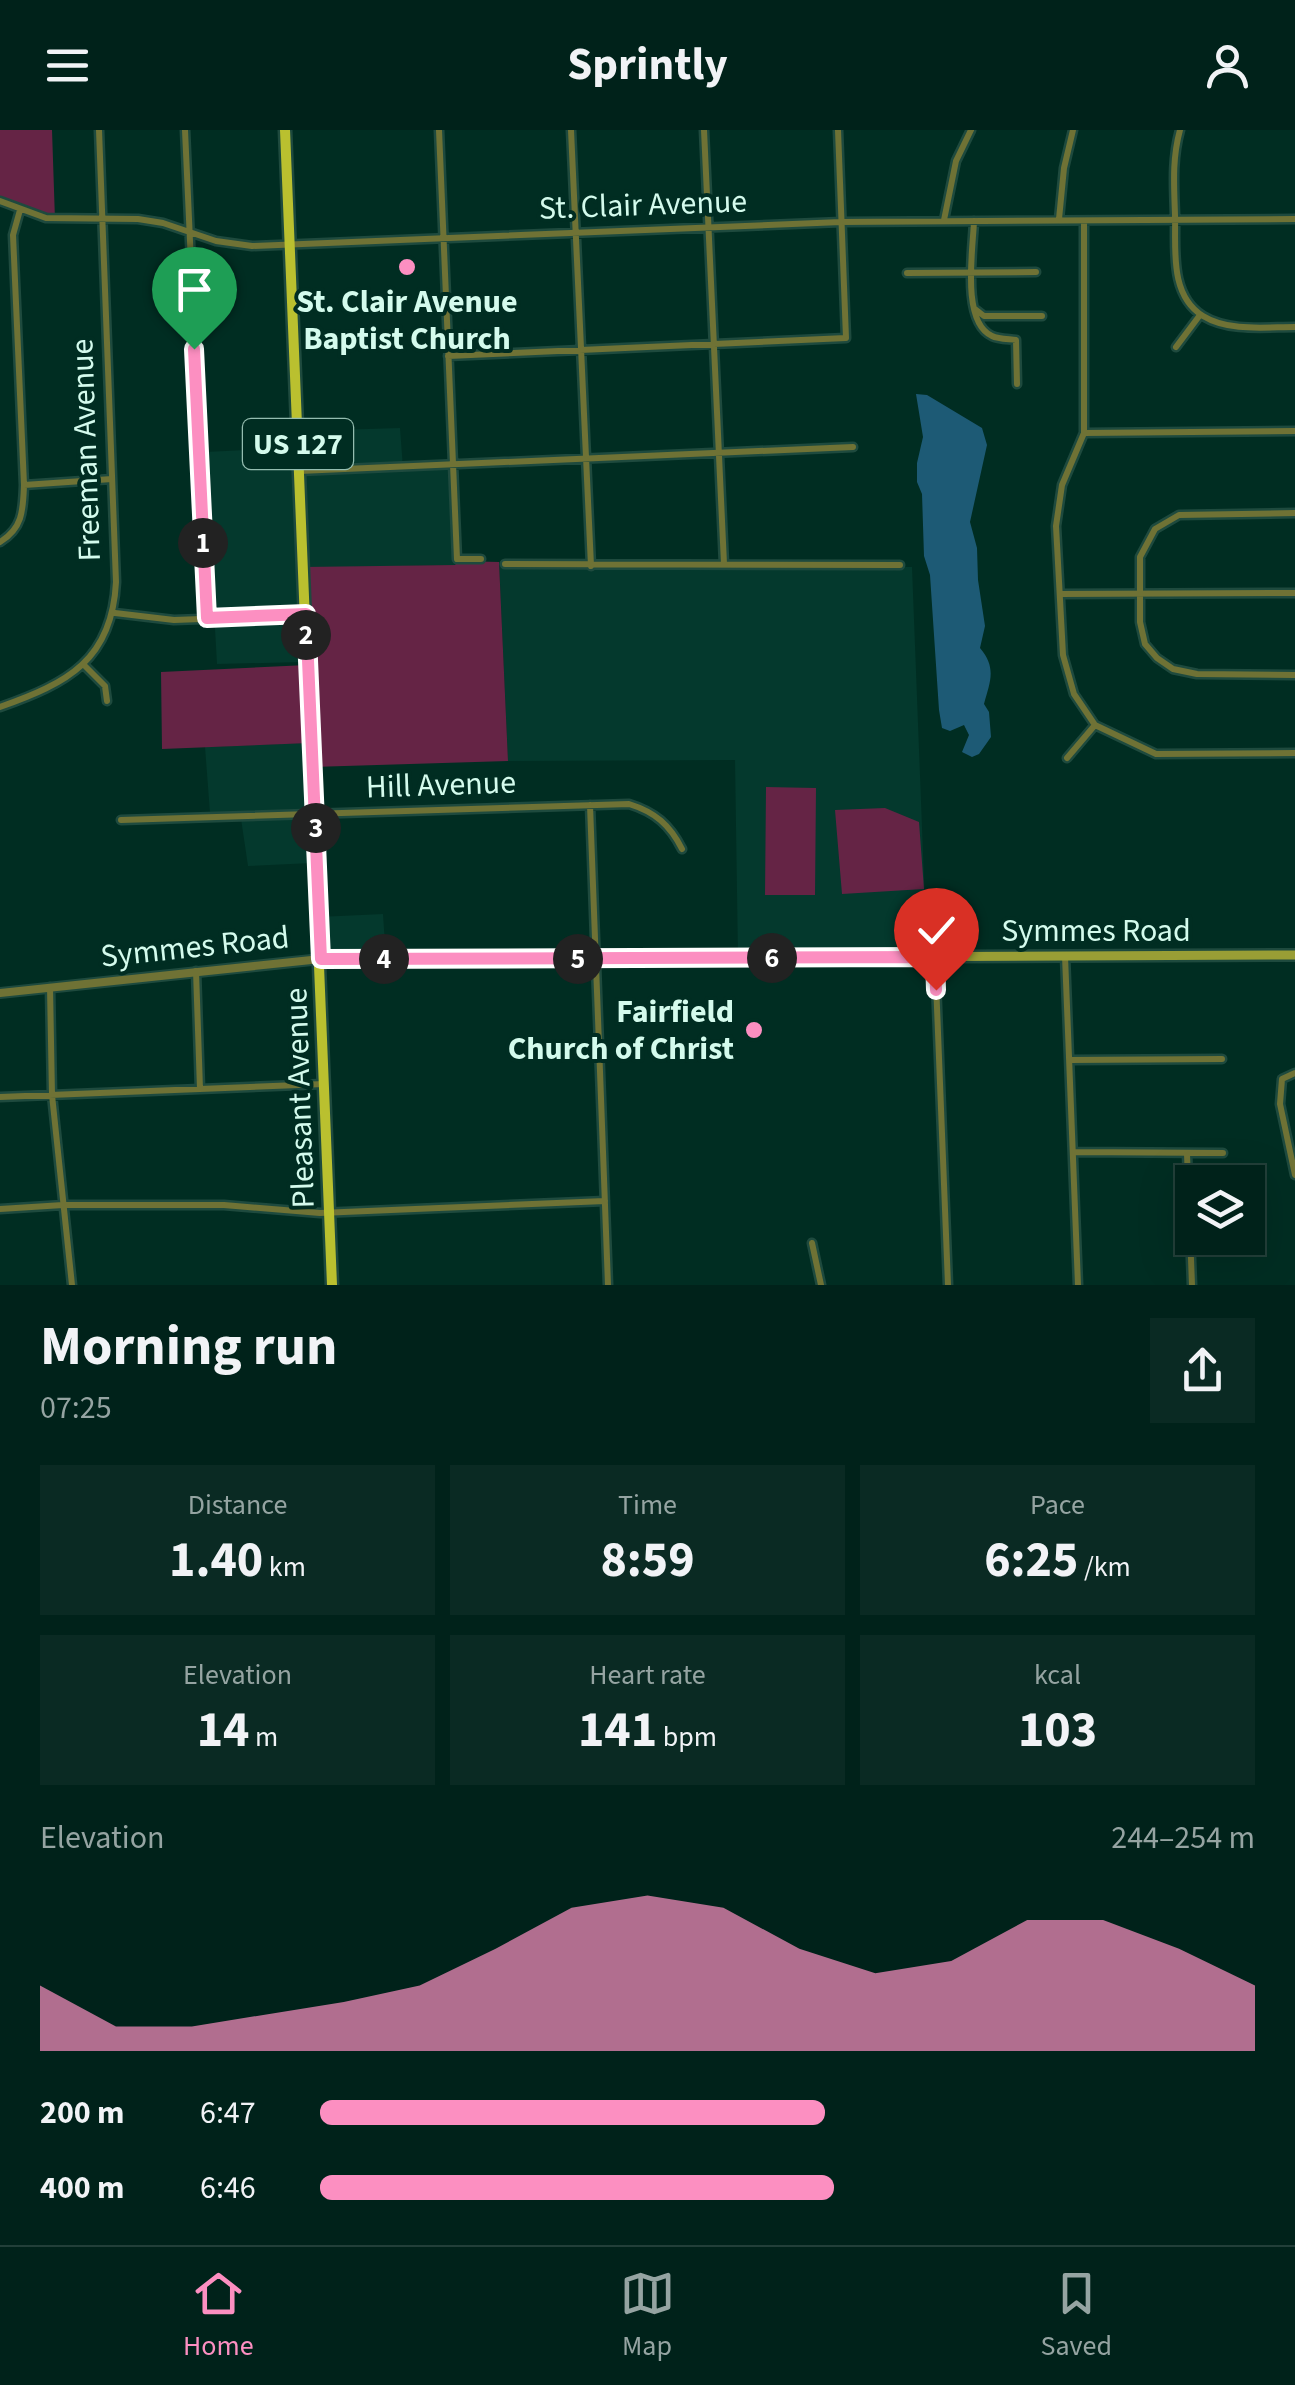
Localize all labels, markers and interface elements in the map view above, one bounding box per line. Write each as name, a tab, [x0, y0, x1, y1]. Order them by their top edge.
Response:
text: Sprintly	[567, 33, 728, 97]
icon: menu	[40, 38, 95, 93]
icon: person	[1200, 38, 1255, 93]
street label: St. Clair Avenue	[538, 178, 748, 232]
pin	[152, 247, 237, 350]
marker: St. Clair Avenue Baptist Church	[396, 256, 418, 278]
icon: arrive	[167, 262, 222, 317]
place label: St. Clair Avenue Baptist Church	[296, 279, 518, 362]
street label: Freeman Avenue	[59, 338, 113, 562]
road number: US 127	[243, 419, 353, 469]
pin: 1	[178, 518, 228, 568]
text: 1	[196, 523, 210, 563]
pin: 2	[281, 610, 331, 660]
text: 2	[299, 615, 313, 655]
street label: Hill Avenue	[365, 759, 517, 811]
pin: 3	[291, 803, 341, 853]
text: 3	[309, 808, 323, 848]
pin	[894, 888, 979, 991]
icon: check	[909, 903, 964, 958]
street label: Symmes Road	[1001, 908, 1191, 954]
street label: Symmes Road	[98, 914, 292, 980]
pin: 6	[747, 933, 797, 983]
pin: 4	[359, 934, 409, 984]
pin: 5	[553, 934, 603, 984]
text: 6	[765, 938, 779, 978]
text: 4	[377, 939, 391, 979]
text: 5	[571, 939, 585, 979]
street label: Pleasant Avenue	[273, 987, 327, 1209]
place label: Fairfield Church of Christ	[508, 989, 734, 1072]
marker: Fairfield Church of Christ	[743, 1019, 765, 1041]
map controls	[1175, 1165, 1265, 1255]
button: layers	[1175, 1165, 1265, 1255]
text: Morning run	[40, 1308, 337, 1386]
button: share	[1150, 1318, 1255, 1423]
text: 07:25	[40, 1385, 112, 1431]
text: Distance	[188, 1485, 287, 1525]
text: Time	[618, 1485, 677, 1525]
text: Pace	[1030, 1485, 1085, 1525]
text: 1.40	[169, 1525, 263, 1596]
text: 8:59	[600, 1525, 695, 1596]
text: 6:25	[984, 1525, 1078, 1596]
text: km	[263, 1547, 306, 1587]
text: /km	[1078, 1547, 1131, 1587]
text: Elevation	[183, 1655, 292, 1695]
text: Heart rate	[589, 1655, 706, 1695]
text: kcal	[1034, 1655, 1081, 1695]
text: 14	[197, 1695, 250, 1766]
text: 141	[578, 1695, 657, 1766]
text: 103	[1018, 1695, 1097, 1766]
text: m	[250, 1717, 278, 1757]
text: bpm	[657, 1717, 717, 1757]
text: Elevation	[40, 1815, 165, 1861]
text: 244–254 m	[1111, 1815, 1255, 1861]
text: 200 m	[40, 2090, 125, 2136]
text: 6:47	[200, 2090, 256, 2136]
text: 400 m	[40, 2165, 125, 2211]
text: 6:46	[200, 2165, 256, 2211]
tab: Home	[183, 2266, 254, 2366]
tab: Map	[620, 2266, 675, 2366]
tab: Saved	[1041, 2266, 1112, 2366]

